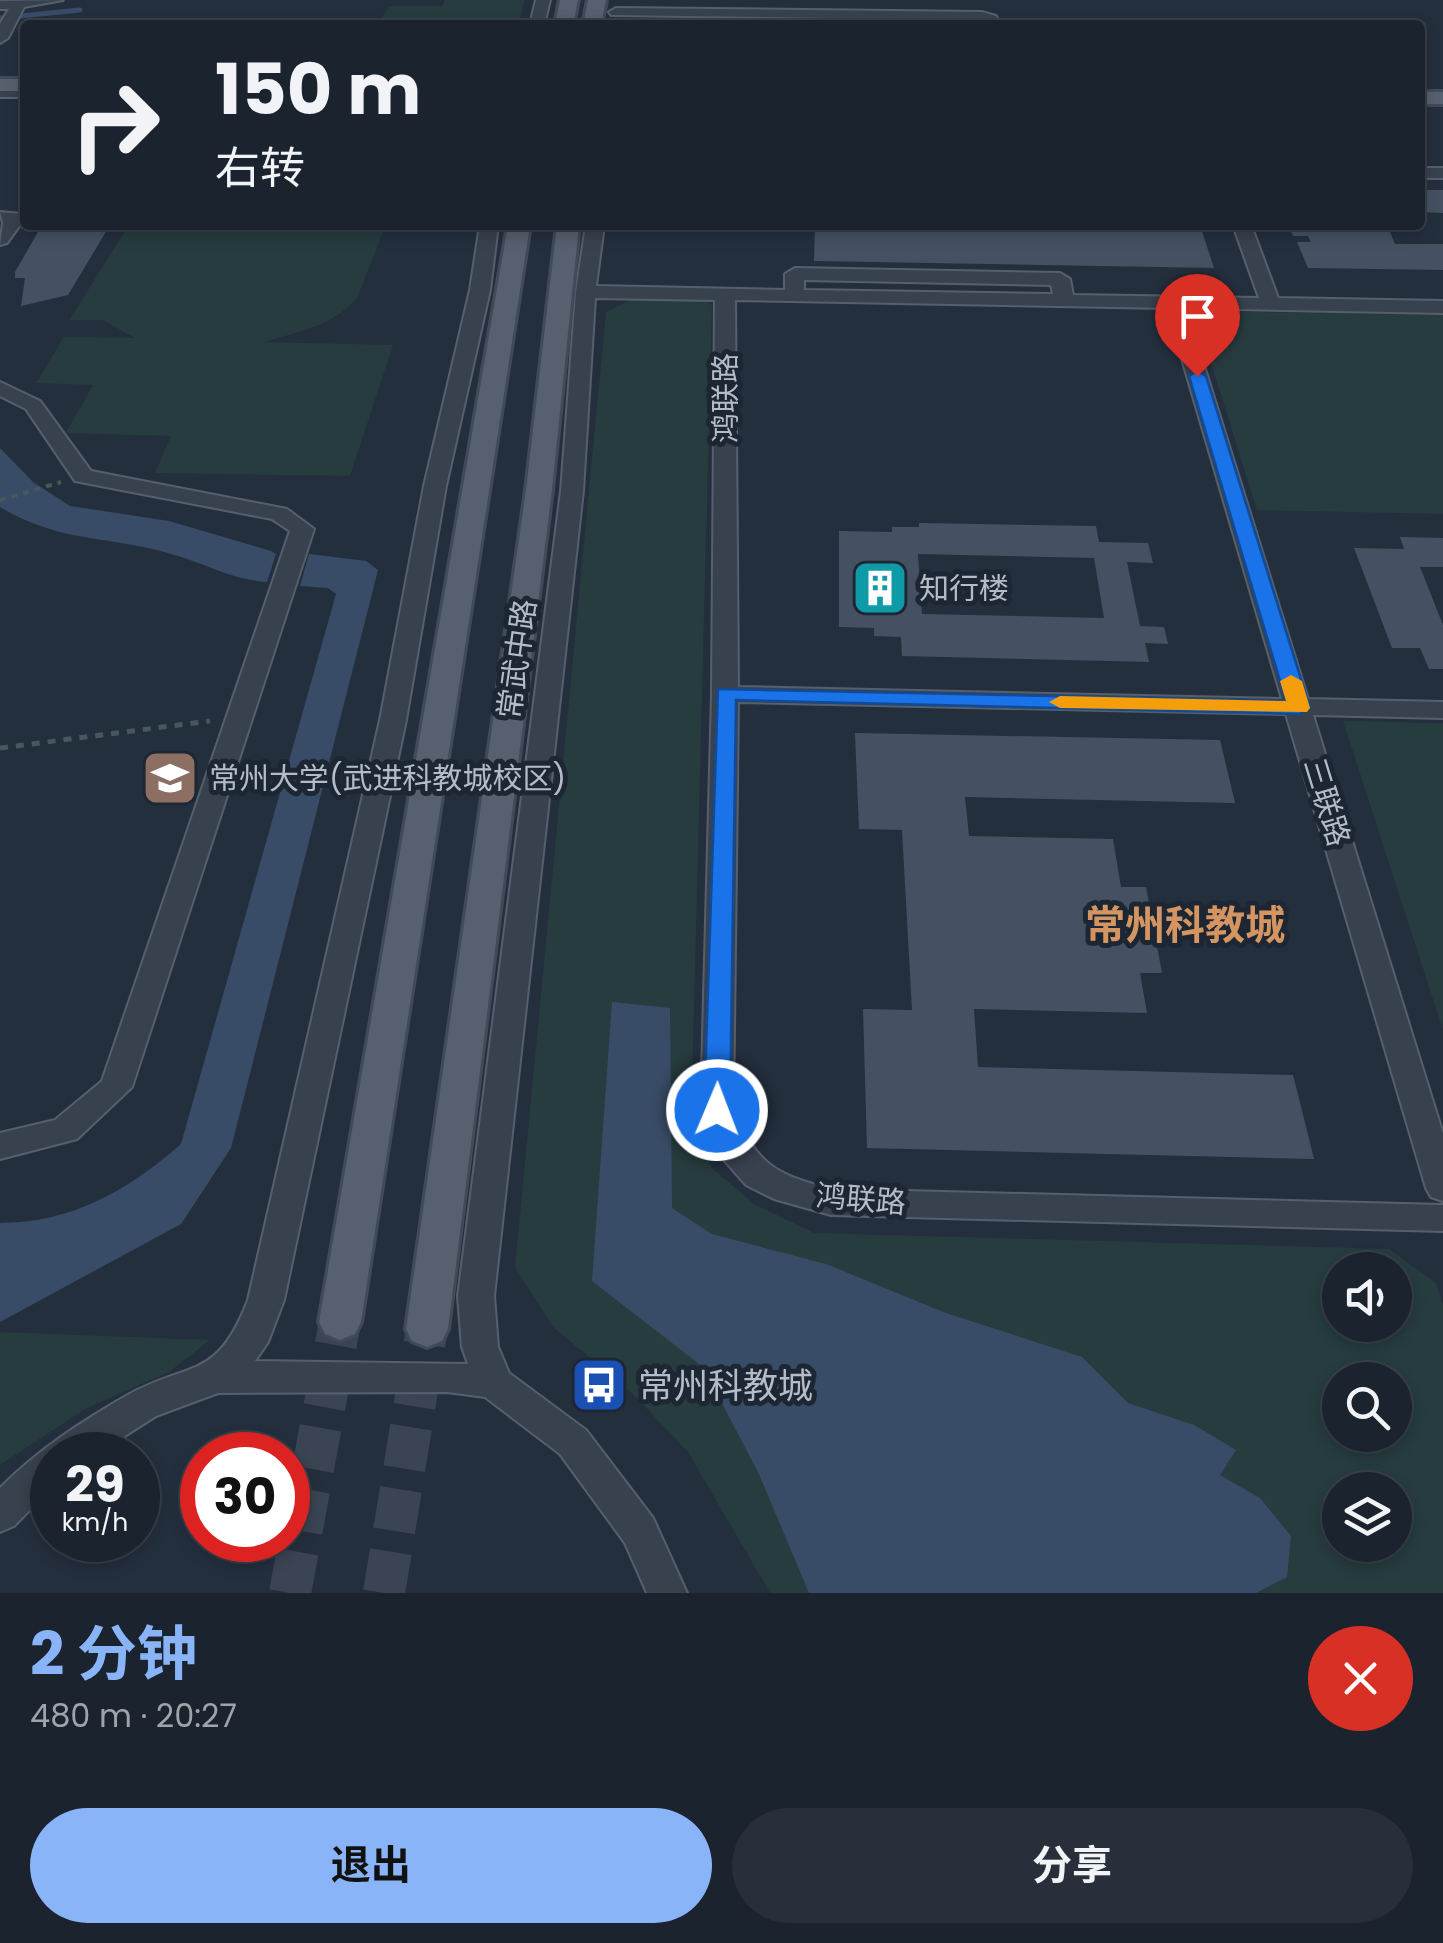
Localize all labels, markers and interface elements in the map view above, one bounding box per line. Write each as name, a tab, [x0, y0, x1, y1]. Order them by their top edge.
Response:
text: 150 m	[215, 40, 421, 139]
icon: right	[50, 60, 180, 190]
text: 右转	[215, 137, 305, 200]
pin	[1155, 274, 1240, 377]
icon: arrive	[1170, 289, 1225, 344]
street label: 鸿联路	[704, 353, 747, 443]
building icon: 知行楼	[850, 558, 910, 618]
place label: 知行楼	[919, 567, 1009, 610]
street label: 常武中路	[487, 597, 547, 721]
school or university icon: 常州大学(武进科教城校区)	[140, 748, 200, 808]
street label: 三联路	[1293, 753, 1361, 851]
place label: 常州大学(武进科教城校区)	[209, 757, 566, 800]
district label: 常州科教城	[1085, 897, 1285, 953]
position arrow	[665, 1058, 769, 1162]
street label: 鸿联路	[814, 1174, 908, 1224]
map controls	[1322, 1252, 1412, 1562]
button: sound	[1322, 1252, 1412, 1342]
bus stop icon: 常州科教城	[569, 1355, 629, 1415]
place label: 常州科教城	[638, 1361, 813, 1410]
button: search	[1322, 1362, 1412, 1452]
speed limit sign: 30	[180, 1432, 310, 1562]
text: 29	[65, 1449, 125, 1520]
button: layers	[1322, 1472, 1412, 1562]
text: km/h	[62, 1505, 128, 1540]
text: 2 分钟	[30, 1612, 197, 1696]
button: close	[1308, 1626, 1413, 1731]
text: 480 m · 20:27	[30, 1693, 237, 1738]
button: 退出	[30, 1808, 712, 1923]
button: 分享	[732, 1808, 1413, 1923]

